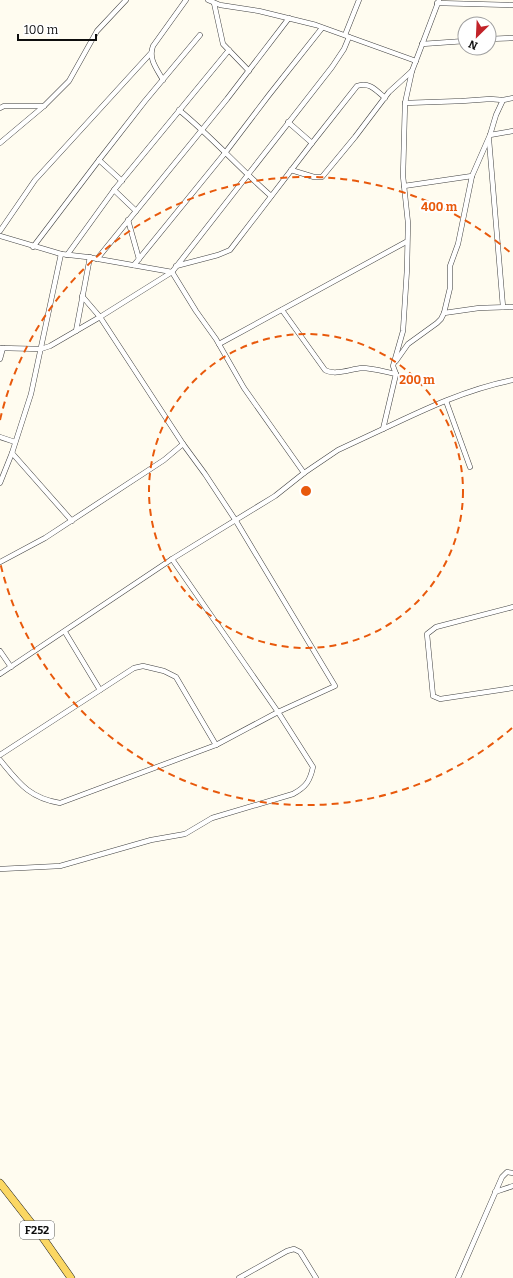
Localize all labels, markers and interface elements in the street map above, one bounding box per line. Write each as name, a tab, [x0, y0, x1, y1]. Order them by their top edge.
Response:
scale bar	[18, 16, 96, 42]
north arrow	[457, 16, 497, 56]
text: 100 m	[24, 23, 59, 37]
text: N	[466, 37, 480, 52]
text: 400 m	[421, 200, 458, 214]
text: 200 m	[399, 373, 435, 387]
centre of rings	[299, 484, 313, 498]
road number: F252	[20, 1221, 54, 1239]

